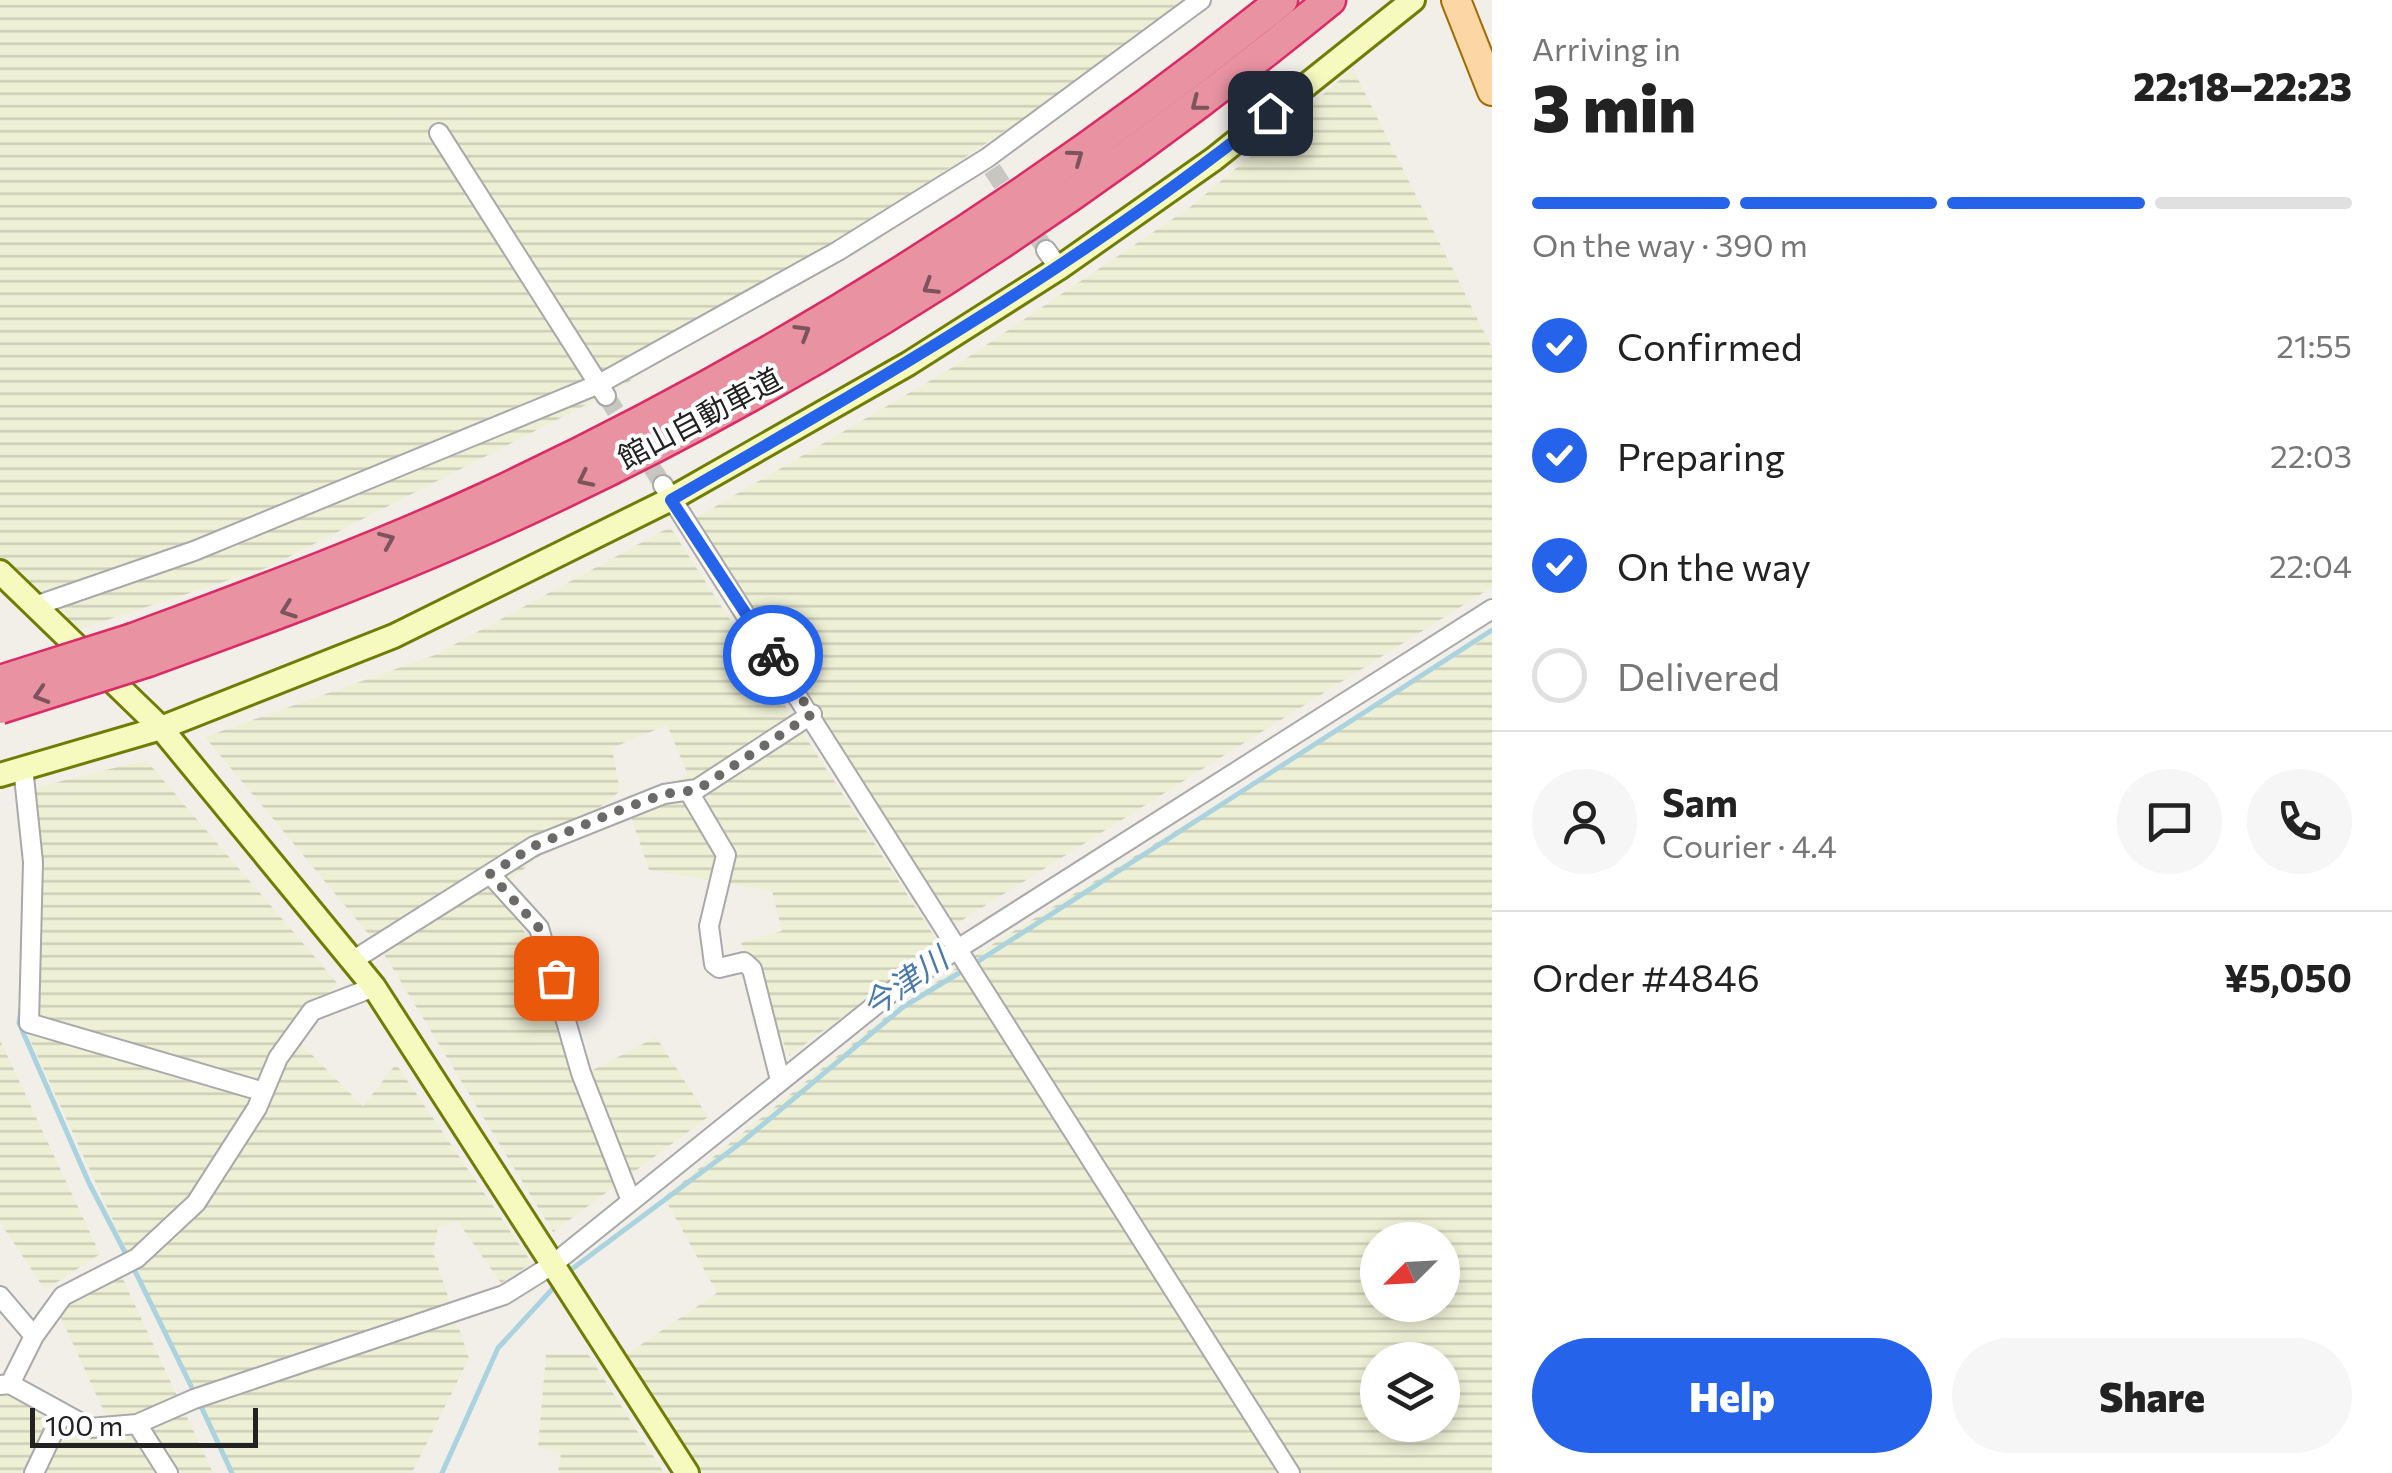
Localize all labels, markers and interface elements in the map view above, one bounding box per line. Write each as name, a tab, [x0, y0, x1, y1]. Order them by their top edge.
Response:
text: Arriving in	[1532, 28, 1681, 68]
text: 22:18–22:23	[2133, 62, 2352, 109]
text: 3 min	[1532, 66, 1696, 145]
pin	[1228, 71, 1313, 156]
icon: home	[1243, 86, 1298, 141]
one-way arrow	[1191, 92, 1209, 109]
one-way arrow	[1065, 151, 1083, 168]
text: On the way · 390 m	[1532, 224, 1808, 264]
one-way arrow	[922, 274, 940, 293]
icon: check	[1532, 318, 1587, 373]
text: Confirmed	[1617, 322, 1803, 369]
one-way arrow	[792, 325, 810, 345]
text: 21:55	[2276, 325, 2352, 365]
street label: 館山自動車道	[611, 358, 787, 475]
icon: check	[1532, 428, 1587, 483]
text: Preparing	[1617, 432, 1785, 479]
text: 22:03	[2270, 435, 2352, 475]
one-way arrow	[577, 467, 595, 487]
one-way arrow	[377, 532, 395, 552]
icon: check	[1532, 538, 1587, 593]
text: On the way	[1617, 542, 1811, 589]
text: 22:04	[2269, 545, 2352, 585]
one-way arrow	[280, 598, 297, 619]
courier	[723, 605, 823, 705]
icon: bike	[746, 628, 801, 683]
text: Delivered	[1617, 652, 1780, 699]
one-way arrow	[33, 683, 50, 704]
button: person	[1532, 769, 1637, 874]
button: chat	[2117, 769, 2222, 874]
button: phone	[2247, 769, 2352, 874]
text: Sam	[1662, 778, 1738, 825]
text: Courier · 4.4	[1662, 825, 1837, 865]
pin	[514, 936, 599, 1021]
water label: 今津川	[853, 936, 957, 1025]
icon: bag	[529, 951, 584, 1006]
text: Order #4846	[1532, 953, 1760, 1000]
text: ¥5,050	[2224, 953, 2352, 1000]
north arrow	[1360, 1222, 1460, 1322]
map controls	[1360, 1222, 1460, 1442]
button: Help	[1532, 1338, 1932, 1453]
button: Share	[1952, 1338, 2352, 1453]
button: layers	[1360, 1342, 1460, 1442]
scale bar	[30, 1403, 258, 1448]
text: 100 m	[45, 1408, 123, 1442]

